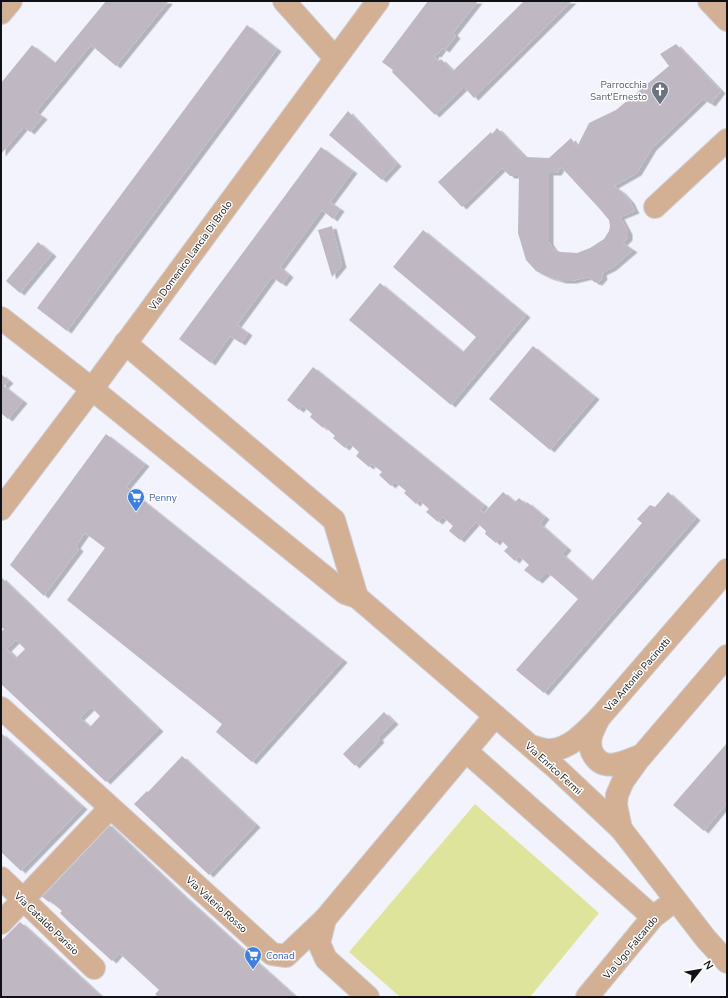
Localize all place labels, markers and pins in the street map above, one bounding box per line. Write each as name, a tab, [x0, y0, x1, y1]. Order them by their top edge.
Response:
place label: Parrocchia Sant'Ernesto	[590, 78, 647, 104]
church icon: Parrocchia Sant'Ernesto	[650, 80, 670, 105]
supermarket icon: Penny	[126, 487, 146, 512]
place label: Penny	[149, 491, 178, 505]
supermarket icon: Conad	[243, 945, 263, 970]
place label: Conad	[266, 949, 295, 963]

